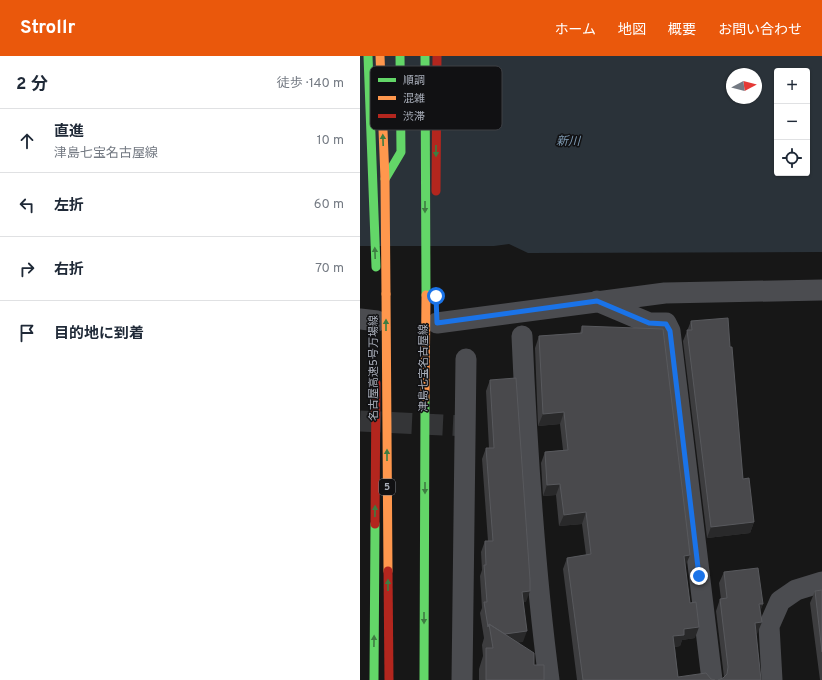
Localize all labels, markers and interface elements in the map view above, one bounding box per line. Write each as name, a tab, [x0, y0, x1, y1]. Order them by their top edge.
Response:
text: Strollr	[20, 16, 75, 40]
text: ホーム	[554, 22, 596, 39]
text: 地図	[618, 22, 646, 39]
text: 概要	[668, 22, 696, 39]
text: お問い合わせ	[718, 22, 802, 39]
legend	[370, 66, 502, 130]
north arrow	[726, 68, 762, 104]
map controls	[774, 68, 810, 176]
button: +	[774, 68, 810, 104]
text: 2 分	[16, 74, 48, 96]
text: 順調	[403, 74, 425, 88]
text: 徒歩 · 140 m	[277, 76, 344, 92]
text: 混雑	[403, 92, 425, 106]
button: −	[774, 104, 810, 140]
text: 渋滞	[403, 110, 425, 124]
text: 直進	[54, 123, 84, 142]
icon: ahead	[16, 130, 38, 152]
text: 10 m	[317, 133, 344, 149]
one-way arrow	[380, 133, 386, 146]
water label: 新川	[556, 134, 582, 150]
button: locate	[774, 140, 810, 176]
one-way arrow	[433, 145, 440, 157]
text: 津島七宝名古屋線	[54, 146, 158, 162]
icon: left	[16, 194, 38, 216]
text: 左折	[54, 197, 84, 216]
text: 60 m	[314, 197, 344, 213]
one-way arrow	[422, 201, 428, 214]
one-way arrow	[372, 246, 378, 259]
icon: right	[16, 258, 38, 280]
text: 右折	[54, 261, 84, 280]
text: 70 m	[315, 261, 344, 277]
route start	[427, 287, 445, 305]
street label: 名古屋高速5号万場線	[367, 315, 381, 421]
one-way arrow	[383, 318, 389, 331]
icon: arrive	[16, 322, 38, 344]
street label: 津島七宝名古屋線	[417, 324, 431, 412]
text: 目的地に到着	[54, 325, 144, 344]
one-way arrow	[384, 448, 390, 461]
road number: 5	[379, 479, 395, 495]
one-way arrow	[422, 482, 428, 495]
one-way arrow	[372, 504, 378, 517]
route end	[690, 567, 708, 585]
one-way arrow	[385, 578, 391, 591]
one-way arrow	[421, 612, 427, 625]
one-way arrow	[371, 634, 377, 647]

